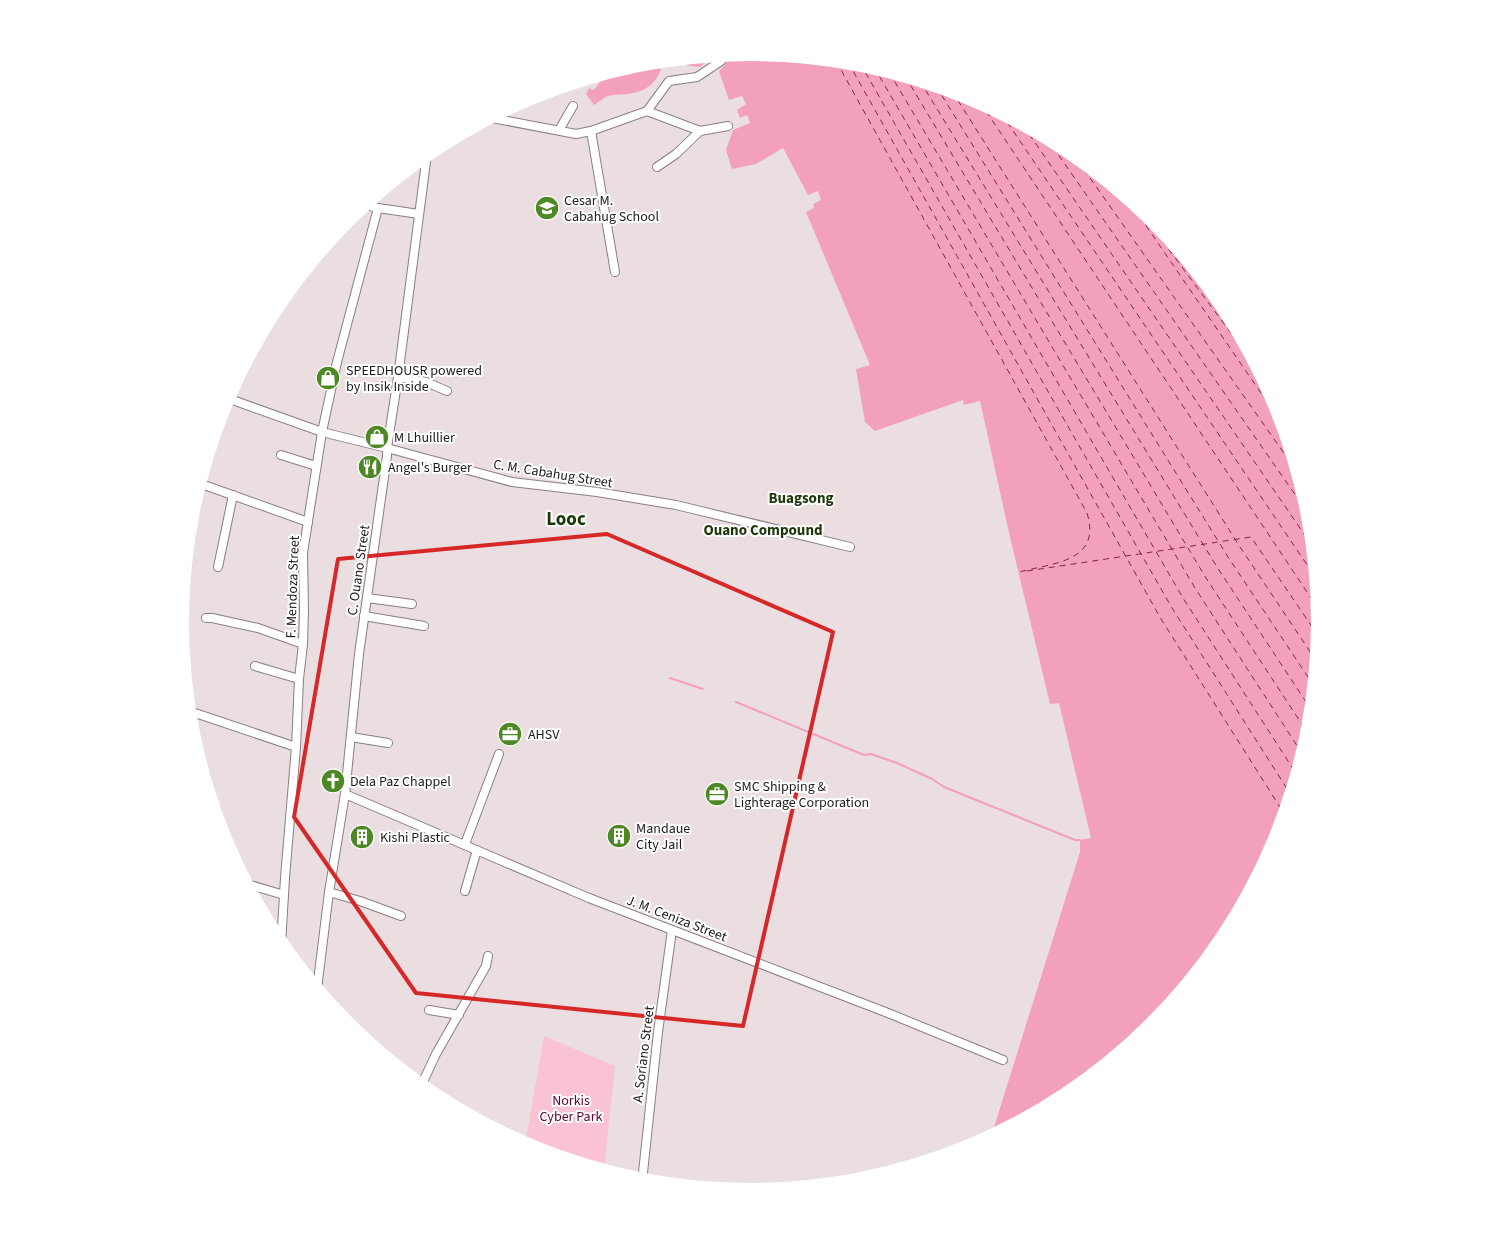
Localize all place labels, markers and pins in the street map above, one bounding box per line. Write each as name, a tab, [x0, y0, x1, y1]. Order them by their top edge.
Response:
place label: Cesar M. Cabahug School	[564, 191, 659, 227]
school or university icon: Cesar M. Cabahug School	[534, 195, 560, 221]
place label: SPEEDHOUSR powered by Insik Inside	[346, 361, 482, 397]
shop icon: SPEEDHOUSR powered by Insik Inside	[315, 365, 341, 391]
shop icon: M Lhuillier	[364, 424, 390, 450]
place label: M Lhuillier	[394, 428, 455, 448]
restaurant icon: Angel's Burger	[357, 454, 383, 480]
place label: Angel's Burger	[388, 458, 472, 478]
office icon: AHSV	[497, 721, 523, 747]
place label: AHSV	[528, 725, 560, 745]
church icon: Dela Paz Chappel	[320, 768, 346, 794]
place label: Dela Paz Chappel	[350, 772, 451, 792]
place label: SMC Shipping & Lighterage Corporation	[734, 777, 869, 813]
office icon: SMC Shipping & Lighterage Corporation	[704, 781, 730, 807]
place label: Mandaue City Jail	[636, 819, 690, 855]
building icon: Mandaue City Jail	[606, 823, 632, 849]
building icon: Kishi Plastic	[349, 824, 375, 850]
place label: Kishi Plastic	[380, 828, 451, 848]

